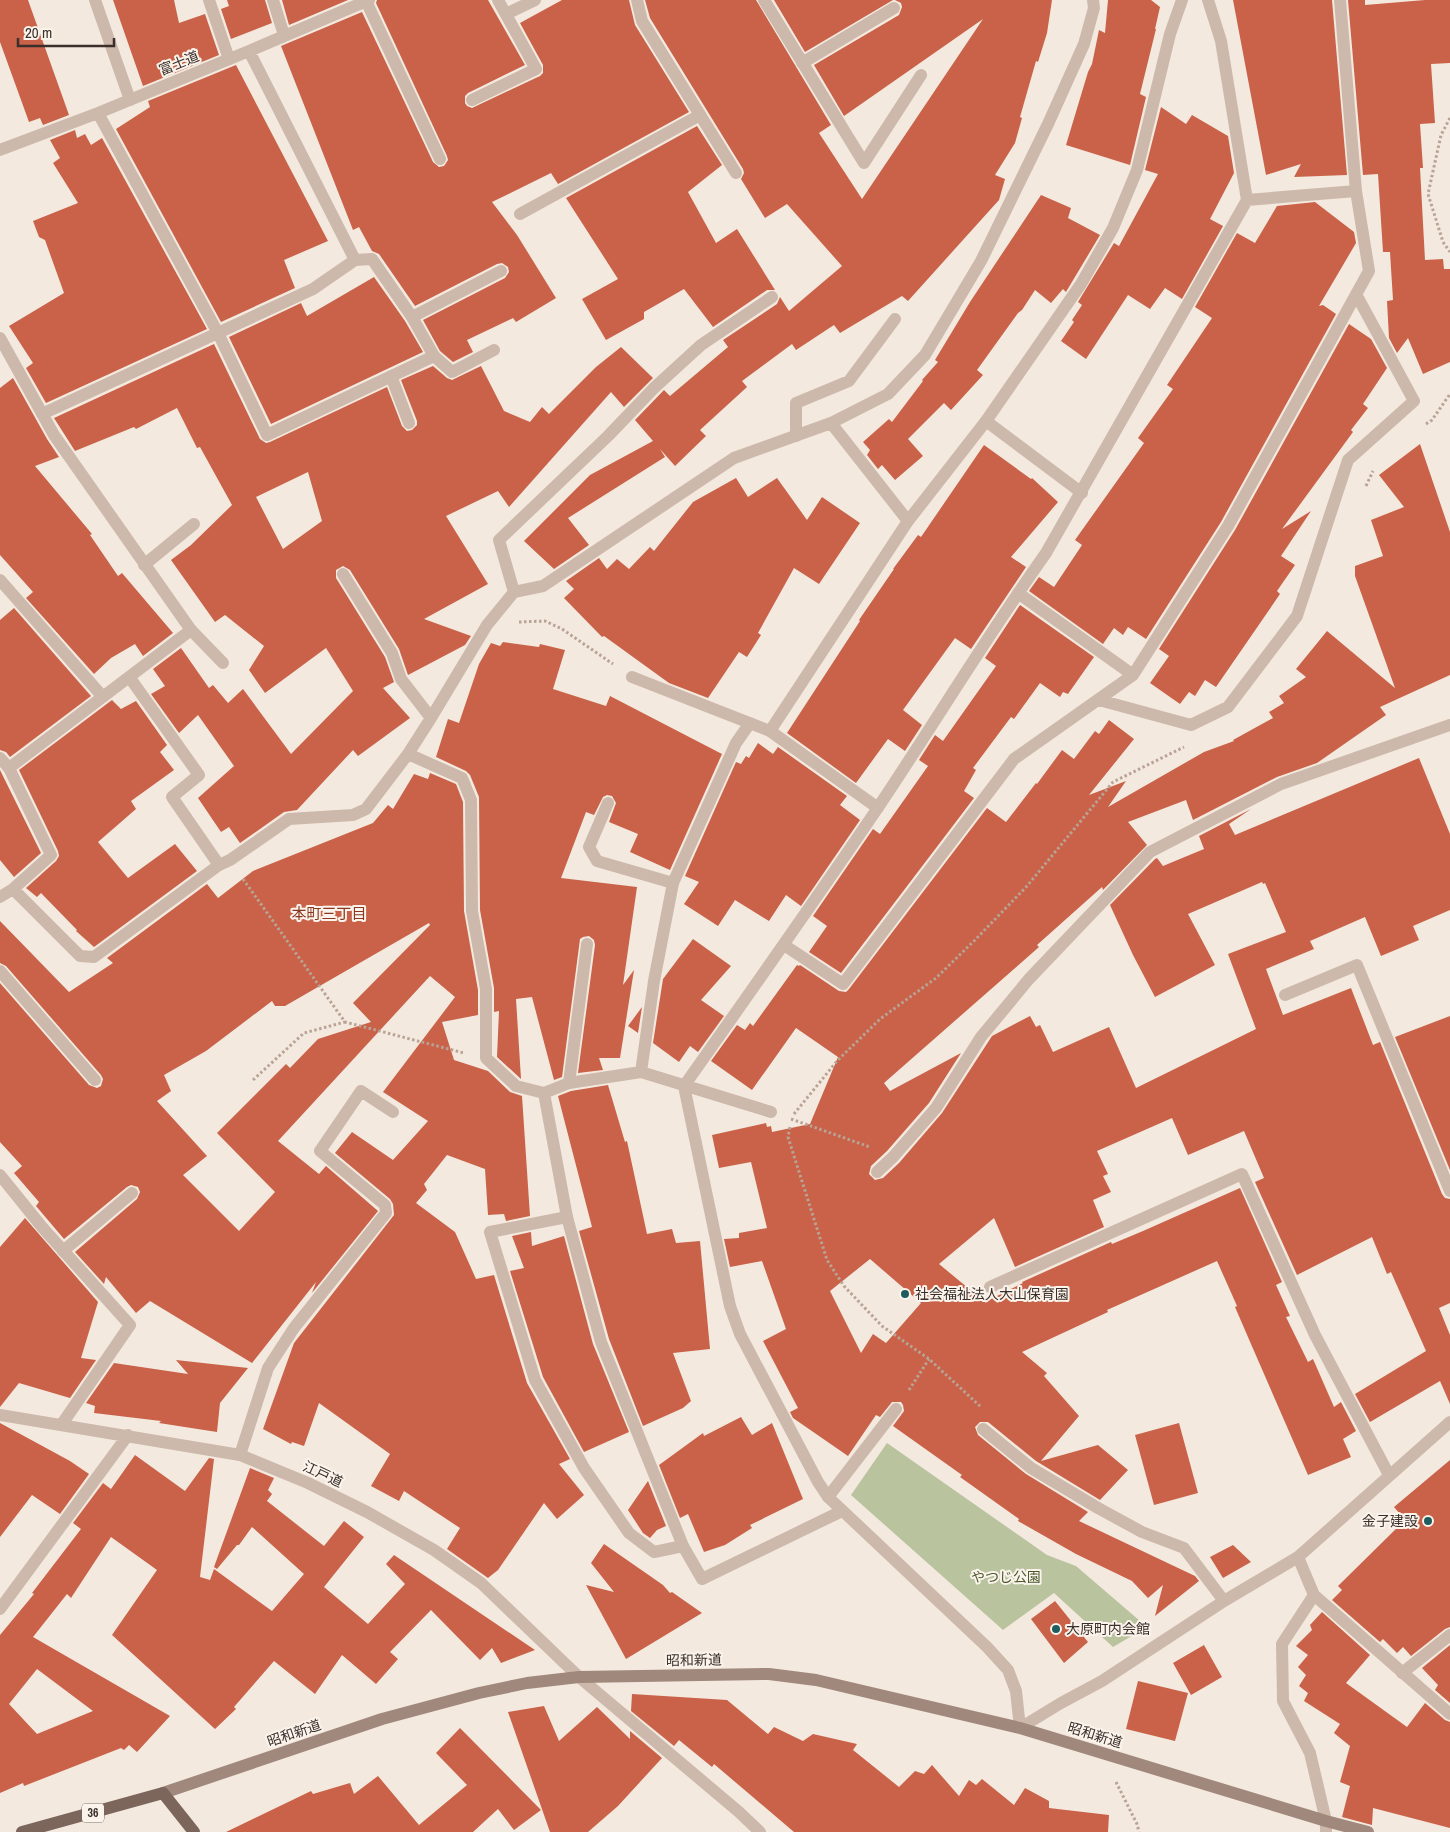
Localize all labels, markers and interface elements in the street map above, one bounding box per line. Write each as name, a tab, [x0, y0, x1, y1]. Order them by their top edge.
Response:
scale bar	[18, 15, 114, 47]
text: 20 m	[25, 22, 52, 43]
street label: 富士道	[156, 47, 202, 79]
district label: 本町三丁目	[291, 903, 367, 924]
place label: 社会福祉法人大山保育園	[915, 1285, 1069, 1303]
marker: 社会福祉法人大山保育園	[899, 1288, 911, 1300]
street label: 江戸道	[300, 1457, 346, 1491]
place label: 金子建設	[1362, 1512, 1418, 1530]
marker: 金子建設	[1422, 1515, 1434, 1527]
park label: やつじ公園	[971, 1568, 1041, 1586]
place label: 大原町内会館	[1066, 1620, 1150, 1638]
marker: 大原町内会館	[1050, 1623, 1062, 1635]
street label: 昭和新道	[666, 1651, 722, 1669]
street label: 昭和新道	[265, 1715, 323, 1751]
street label: 昭和新道	[1066, 1718, 1124, 1752]
road number: 36	[82, 1804, 104, 1822]

